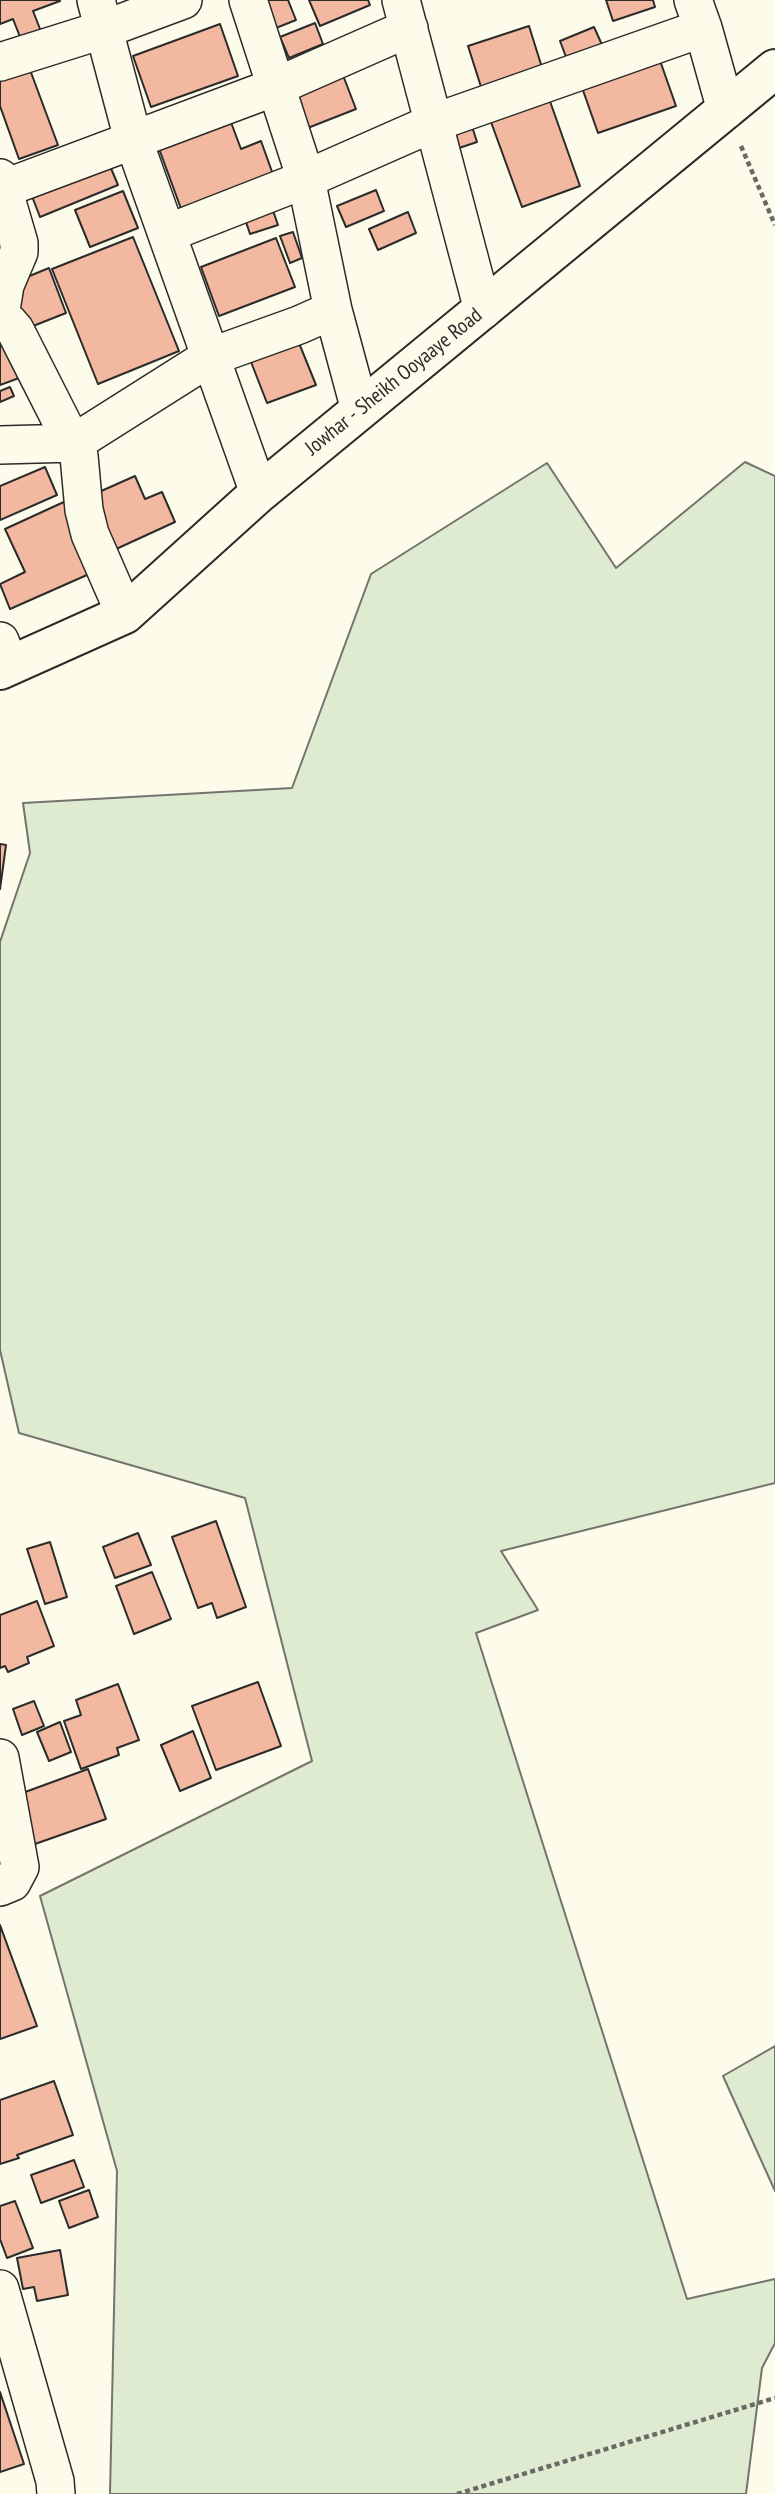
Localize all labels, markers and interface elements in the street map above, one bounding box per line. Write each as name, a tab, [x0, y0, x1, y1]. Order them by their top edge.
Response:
street label: Jowhar - Sheikh Ooyaaye Road	[301, 303, 487, 461]

